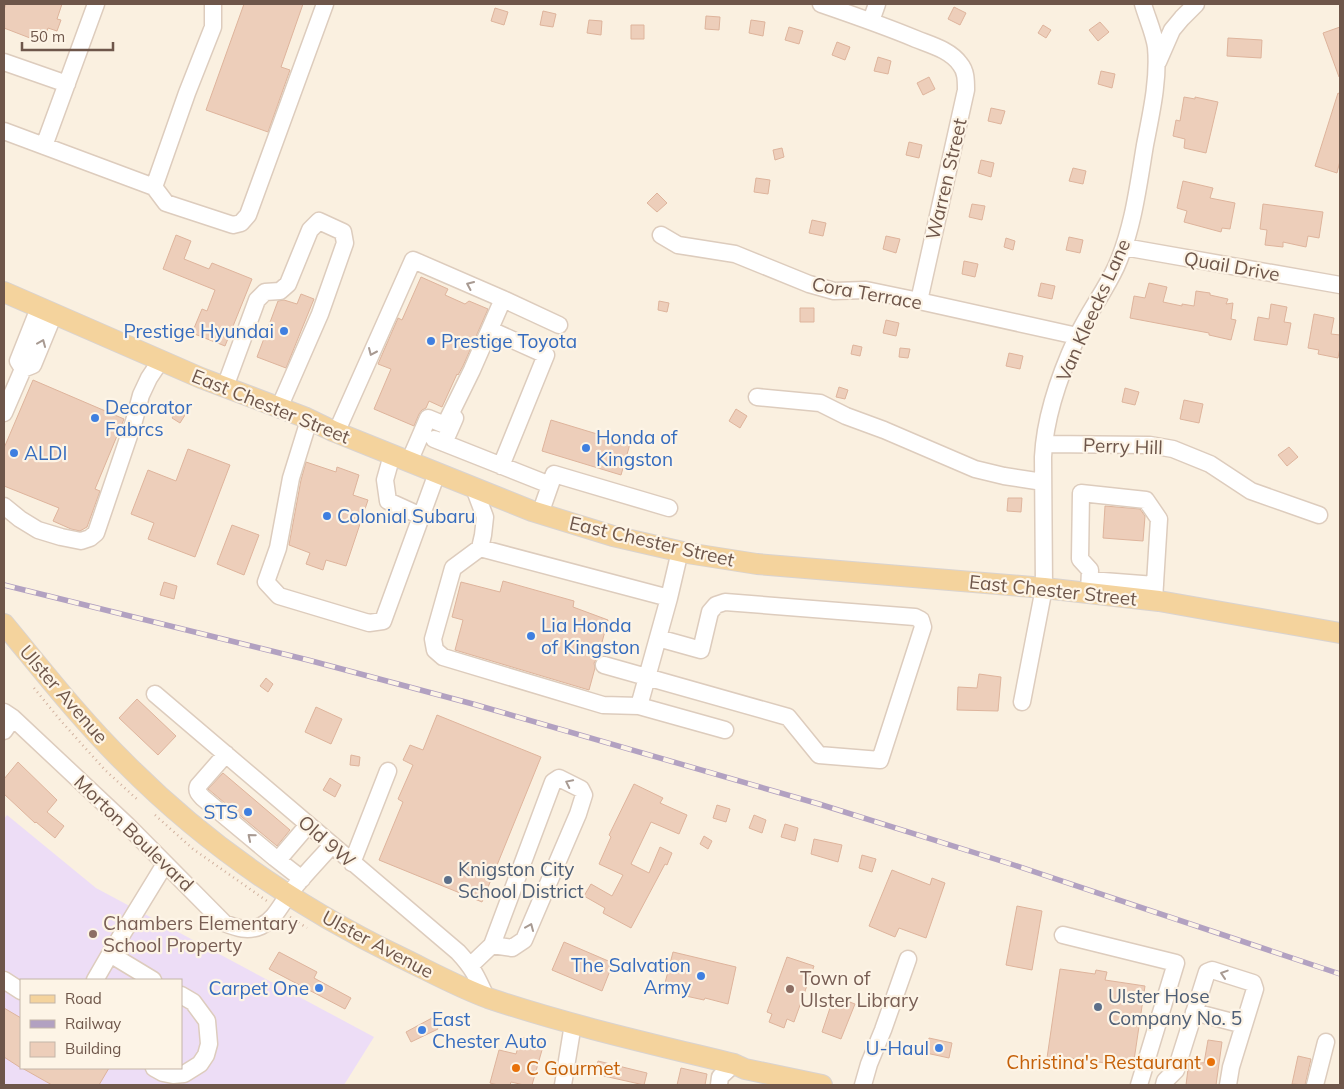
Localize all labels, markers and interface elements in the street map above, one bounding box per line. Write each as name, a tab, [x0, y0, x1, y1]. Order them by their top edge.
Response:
scale bar	[22, 20, 114, 52]
text: 50 m	[30, 27, 65, 46]
street label: Warren Street	[920, 116, 972, 242]
street label: Van Kleecks Lane	[1051, 235, 1135, 385]
street label: Quail Drive	[1182, 246, 1282, 286]
street label: Cora Terrace	[810, 272, 924, 314]
one-way arrow	[466, 280, 475, 291]
place label: Prestige Hyundai	[123, 319, 274, 343]
marker: Prestige Hyundai	[278, 325, 290, 337]
place label: Prestige Toyota	[441, 329, 577, 353]
marker: Prestige Toyota	[425, 335, 437, 347]
one-way arrow	[36, 339, 47, 348]
one-way arrow	[368, 347, 378, 356]
street label: East Chester Street	[188, 363, 354, 449]
place label: Decorator Fabrcs	[105, 395, 192, 441]
marker: Decorator Fabrcs	[89, 412, 101, 424]
place label: Honda of Kingston	[596, 425, 678, 471]
street label: Perry Hill	[1083, 433, 1163, 459]
place label: ALDI	[24, 441, 67, 465]
marker: Honda of Kingston	[580, 442, 592, 454]
marker: ALDI	[8, 447, 20, 459]
place label: Colonial Subaru	[337, 504, 476, 528]
marker: Colonial Subaru	[321, 510, 333, 522]
street label: East Chester Street	[567, 510, 737, 572]
street label: East Chester Street	[968, 569, 1138, 611]
place label: Lia Honda of Kingston	[541, 613, 640, 659]
marker: Lia Honda of Kingston	[525, 630, 537, 642]
street label: Ulster Avenue	[15, 640, 113, 748]
street label: Morton Boulevard	[69, 770, 199, 896]
one-way arrow	[565, 779, 574, 790]
place label: STS	[204, 800, 238, 824]
marker: STS	[242, 806, 254, 818]
street label: Old 9W	[293, 810, 361, 872]
one-way arrow	[247, 834, 256, 843]
place label: Knigston City School District	[458, 857, 584, 903]
marker: Knigston City School District	[442, 874, 454, 886]
street label: Ulster Avenue	[318, 905, 438, 983]
place label: Chambers Elementary School Property	[103, 911, 298, 957]
one-way arrow	[523, 923, 534, 932]
marker: Chambers Elementary School Property	[87, 928, 99, 940]
place label: The Salvation Army	[571, 953, 691, 999]
place label: Town of Ulster Library	[800, 966, 919, 1012]
marker: The Salvation Army	[695, 970, 707, 982]
one-way arrow	[1220, 970, 1228, 980]
place label: Carpet One	[209, 976, 309, 1000]
legend	[20, 979, 182, 1069]
marker: Carpet One	[313, 982, 325, 994]
marker: Town of Ulster Library	[784, 983, 796, 995]
place label: Ulster Hose Company No. 5	[1108, 984, 1242, 1030]
text: Road	[65, 989, 102, 1008]
marker: Ulster Hose Company No. 5	[1092, 1001, 1104, 1013]
place label: East Chester Auto	[432, 1007, 547, 1053]
text: Railway	[65, 1014, 121, 1033]
marker: East Chester Auto	[416, 1024, 428, 1036]
place label: U-Haul	[866, 1036, 929, 1060]
text: Building	[65, 1039, 121, 1058]
marker: U-Haul	[933, 1042, 945, 1054]
place label: Christina's Restaurant	[1006, 1050, 1201, 1074]
place label: C Gourmet	[526, 1056, 621, 1080]
marker: Christina's Restaurant	[1205, 1056, 1217, 1068]
marker: C Gourmet	[510, 1062, 522, 1074]

